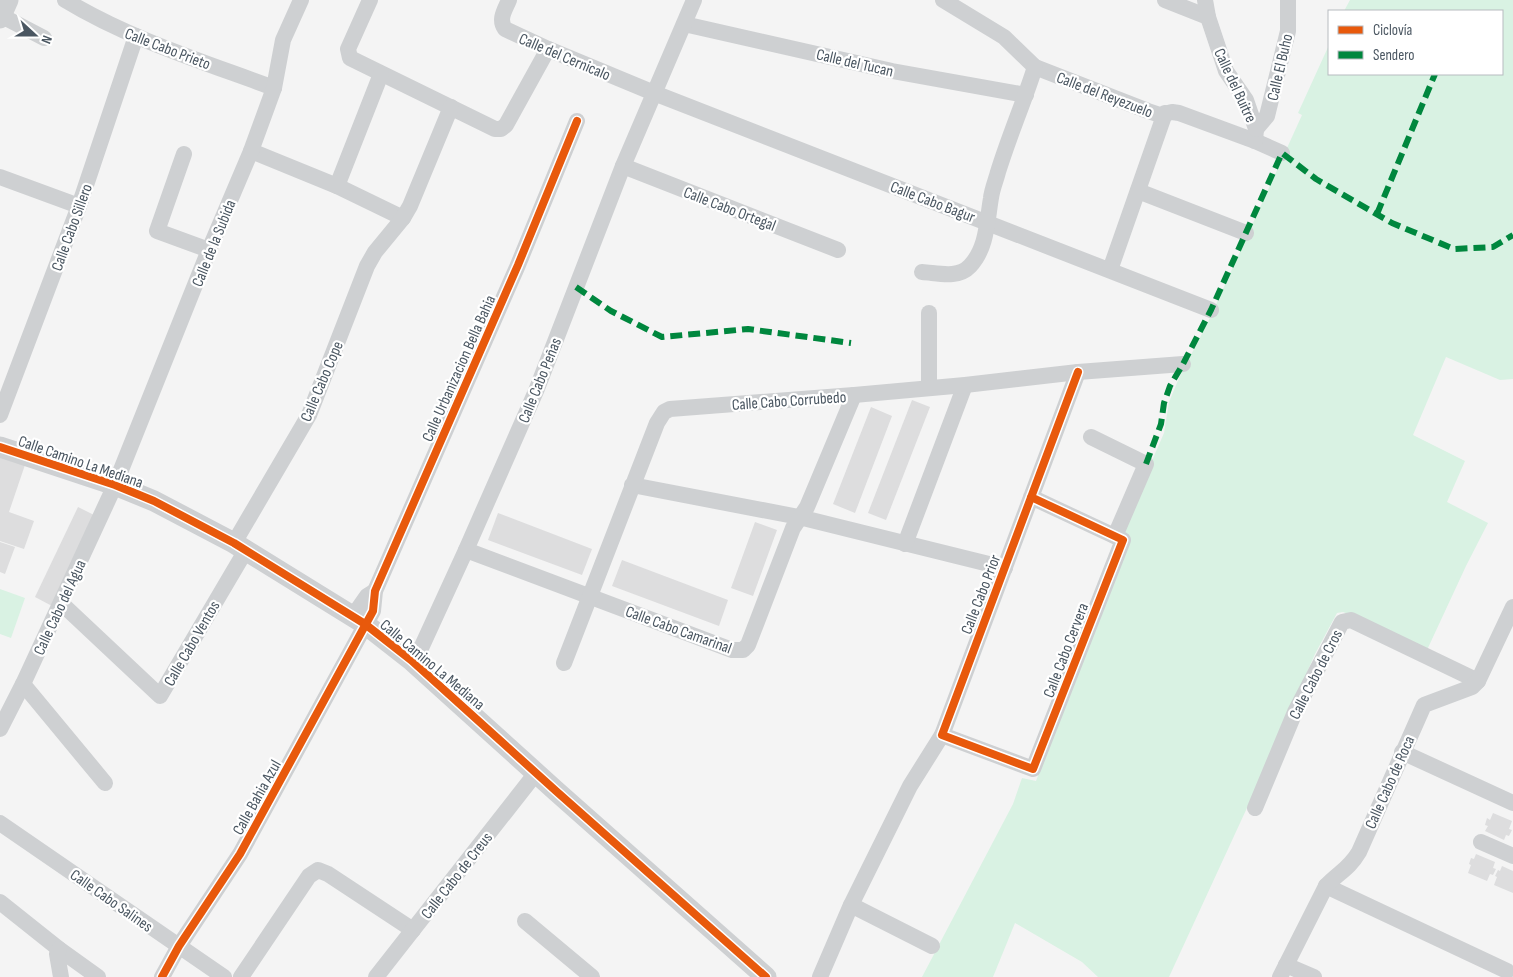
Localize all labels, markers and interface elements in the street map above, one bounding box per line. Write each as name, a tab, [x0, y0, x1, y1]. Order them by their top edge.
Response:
north arrow	[10, 10, 60, 60]
legend	[1328, 10, 1503, 75]
text: Ciclovía	[1373, 21, 1413, 40]
street label: Calle Cabo Prieto	[122, 24, 213, 74]
street label: Calle del Cernicalo	[516, 30, 613, 85]
street label: Calle El Buho	[1264, 32, 1297, 103]
text: N	[37, 33, 56, 46]
street label: Calle del Tucan	[814, 45, 895, 82]
street label: Calle del Buitre	[1209, 46, 1260, 126]
text: Sendero	[1373, 46, 1414, 65]
street label: Calle del Reyezuelo	[1054, 68, 1155, 122]
street label: Calle Cabo Bagur	[887, 178, 978, 227]
street label: Calle Cabo Sillero	[48, 181, 97, 274]
street label: Calle Cabo Ortegal	[681, 183, 778, 236]
street label: Calle de la Subida	[188, 197, 240, 290]
street label: Calle Urbanizacion Bella Bahia	[418, 292, 500, 445]
street label: Calle Cabo Peñas	[515, 335, 566, 426]
street label: Calle Cabo Cope	[297, 339, 348, 425]
street label: Calle Cabo Corrubedo	[731, 388, 847, 415]
street label: Calle Camino La Mediana	[16, 432, 145, 493]
street label: Calle Cabo Prior	[958, 552, 1005, 637]
street label: Calle Cabo del Agua	[30, 557, 91, 658]
street label: Calle Cabo Ventos	[160, 598, 224, 690]
street label: Calle Cabo Cervera	[1040, 601, 1093, 701]
street label: Calle Cabo Camarinal	[623, 602, 734, 658]
street label: Calle Camino La Mediana	[376, 616, 488, 714]
street label: Calle Cabo de Cros	[1286, 626, 1347, 723]
street label: Calle Cabo de Roca	[1361, 733, 1419, 832]
street label: Calle Bahia Azul	[229, 757, 286, 839]
street label: Calle Cabo de Creus	[417, 829, 497, 923]
street label: Calle Cabo Salines	[66, 866, 156, 937]

